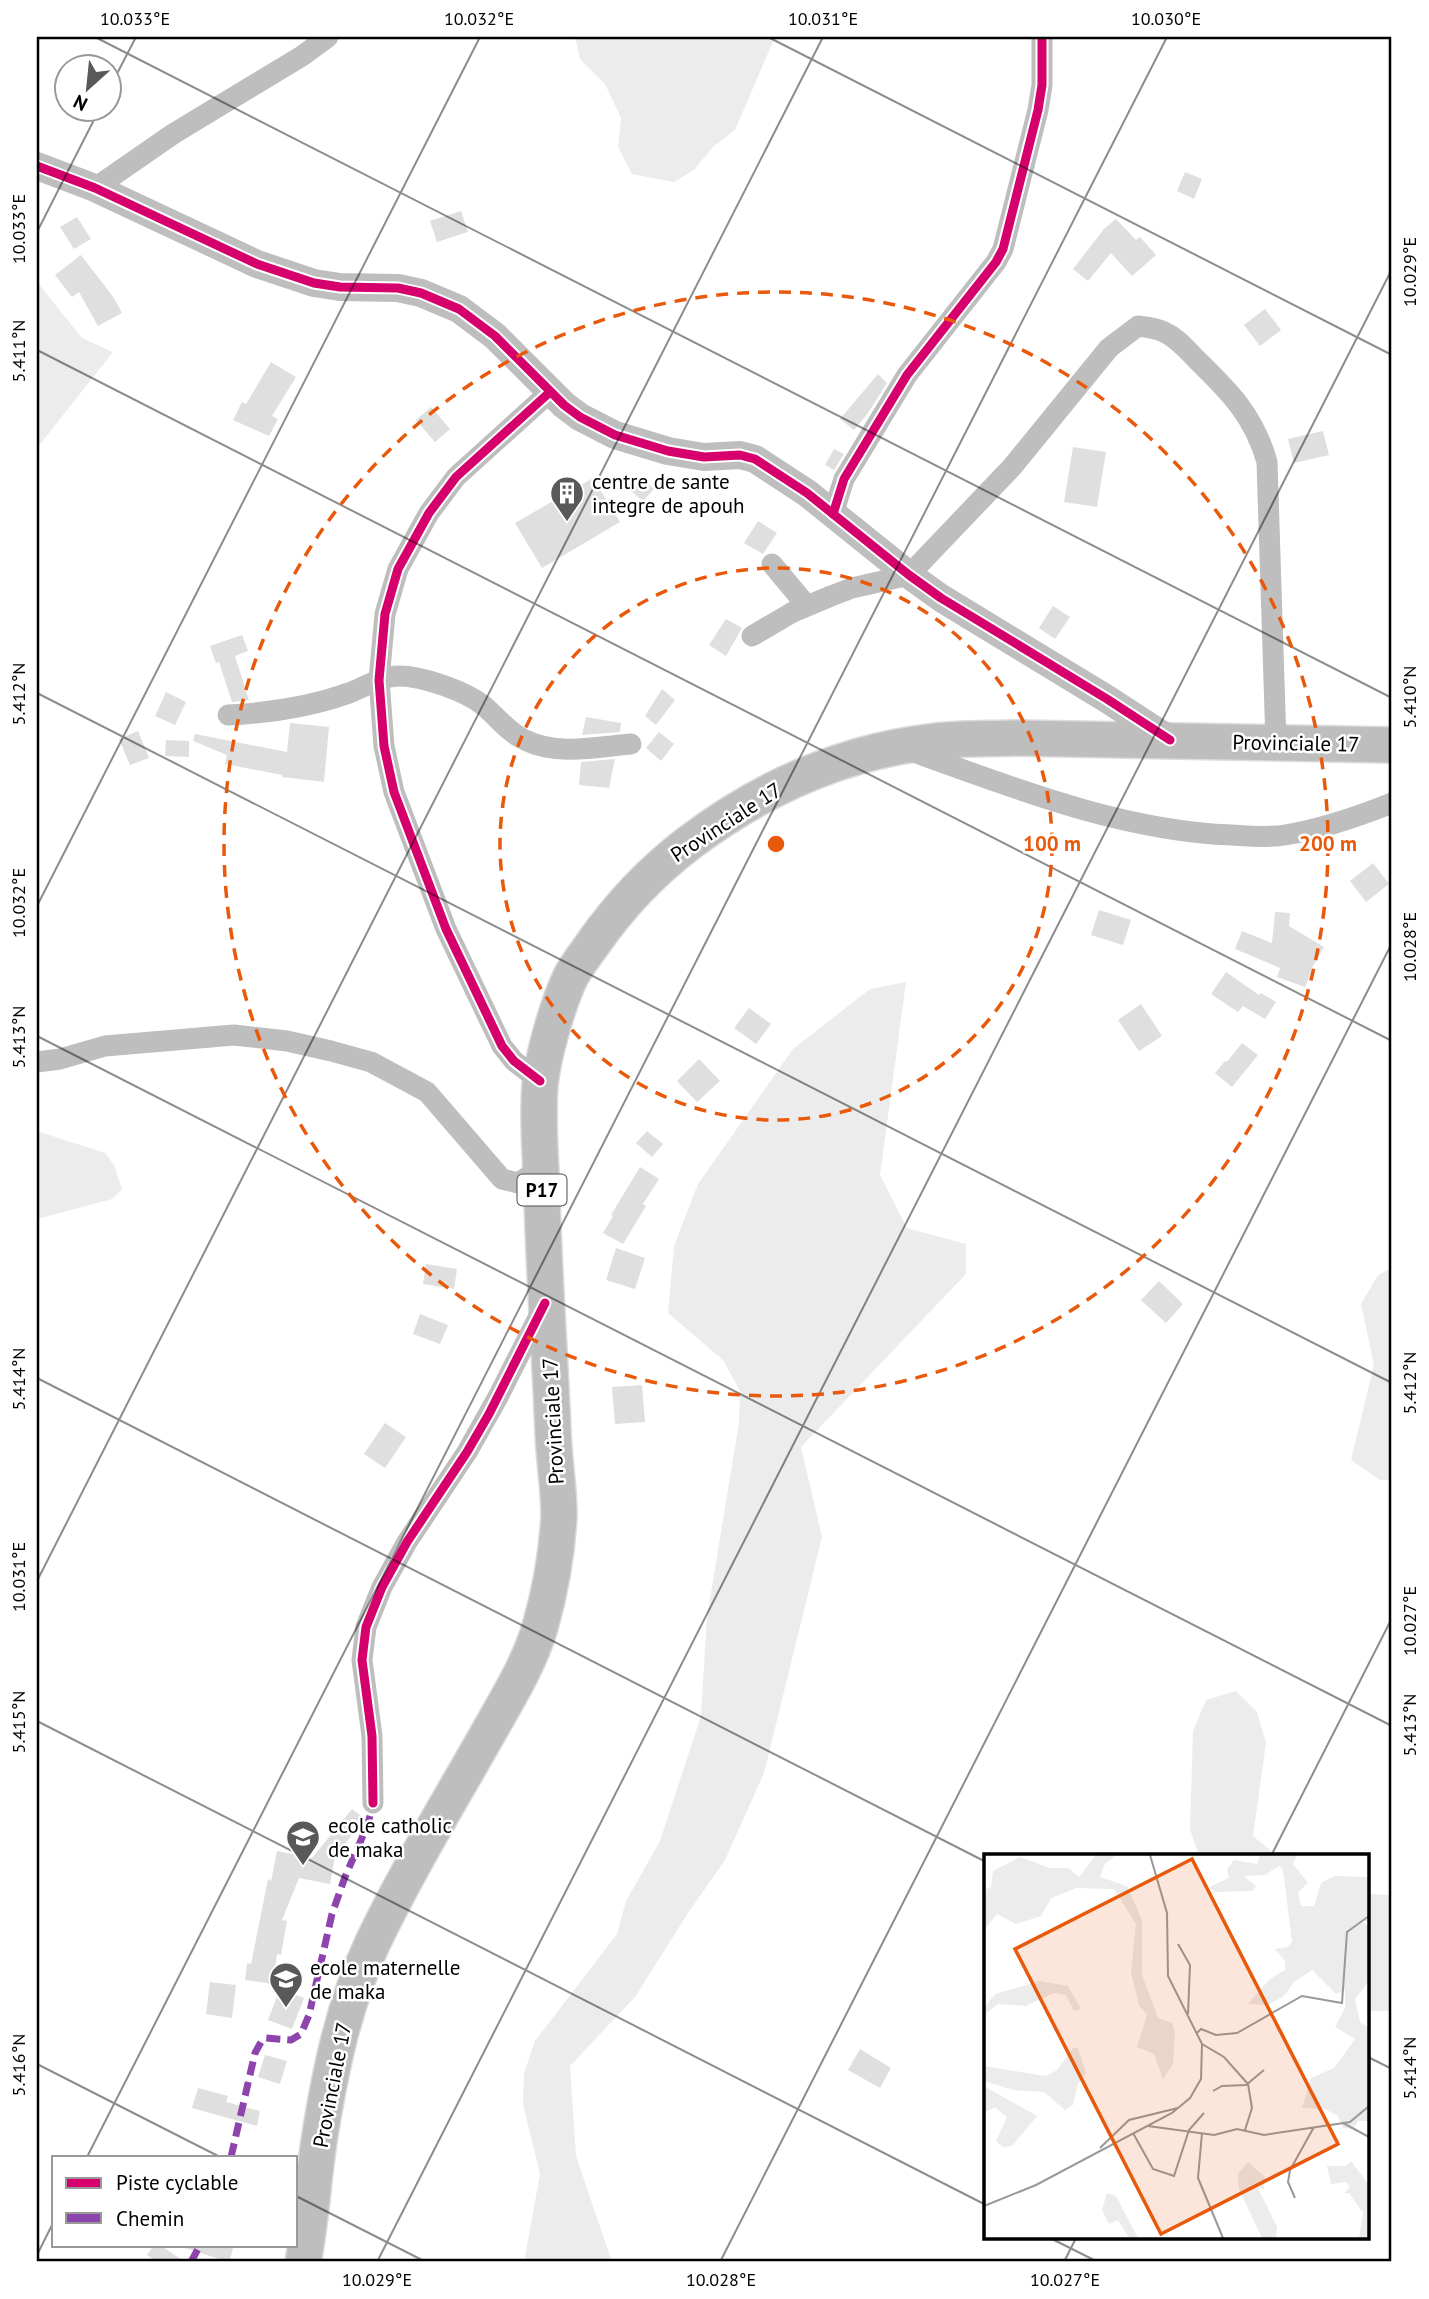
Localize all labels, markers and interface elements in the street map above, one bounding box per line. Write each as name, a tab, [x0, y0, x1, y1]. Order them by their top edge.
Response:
text: 10.033°E	[100, 7, 170, 30]
text: 10.032°E	[444, 7, 514, 30]
text: 10.031°E	[788, 7, 858, 30]
text: 10.030°E	[1131, 7, 1201, 30]
north arrow	[52, 52, 122, 122]
text: N	[69, 90, 91, 117]
text: 10.033°E	[7, 194, 30, 264]
text: 10.029°E	[1398, 237, 1421, 307]
text: 5.411°N	[7, 320, 30, 382]
place label: centre de sante integre de apouh	[592, 468, 745, 519]
building icon: centre de sante integre de apouh	[548, 474, 586, 523]
text: 5.412°N	[7, 663, 30, 725]
text: 5.410°N	[1398, 666, 1421, 728]
street label: Provinciale 17	[1232, 728, 1360, 758]
street label: Provinciale 17	[665, 776, 787, 868]
text: 100 m	[1023, 830, 1081, 857]
text: 200 m	[1299, 830, 1357, 857]
centre of rings	[764, 832, 788, 856]
text: 10.032°E	[7, 868, 30, 938]
text: 10.028°E	[1398, 912, 1421, 982]
text: 5.413°N	[7, 1006, 30, 1068]
road number: P17	[518, 1174, 566, 1206]
text: 5.414°N	[7, 1348, 30, 1410]
text: 5.412°N	[1398, 1352, 1421, 1414]
street label: Provinciale 17	[536, 1357, 570, 1485]
text: 10.031°E	[7, 1542, 30, 1612]
text: 10.027°E	[1398, 1586, 1421, 1656]
text: 5.415°N	[7, 1691, 30, 1753]
text: 5.413°N	[1398, 1694, 1421, 1756]
place label: ecole catholic de maka	[328, 1812, 452, 1863]
school or university icon: ecole catholic de maka	[284, 1818, 322, 1867]
inset map	[984, 1854, 1370, 2240]
place label: ecole maternelle de maka	[310, 1954, 460, 2005]
school or university icon: ecole maternelle de maka	[267, 1960, 305, 2009]
street label: Provinciale 17	[307, 2020, 357, 2150]
text: 5.416°N	[7, 2034, 30, 2096]
text: 5.414°N	[1398, 2037, 1421, 2099]
legend	[52, 2156, 298, 2246]
text: Piste cyclable	[116, 2169, 238, 2196]
text: Chemin	[116, 2205, 184, 2232]
text: 10.029°E	[342, 2268, 412, 2291]
text: 10.028°E	[686, 2268, 756, 2291]
text: 10.027°E	[1030, 2268, 1100, 2291]

